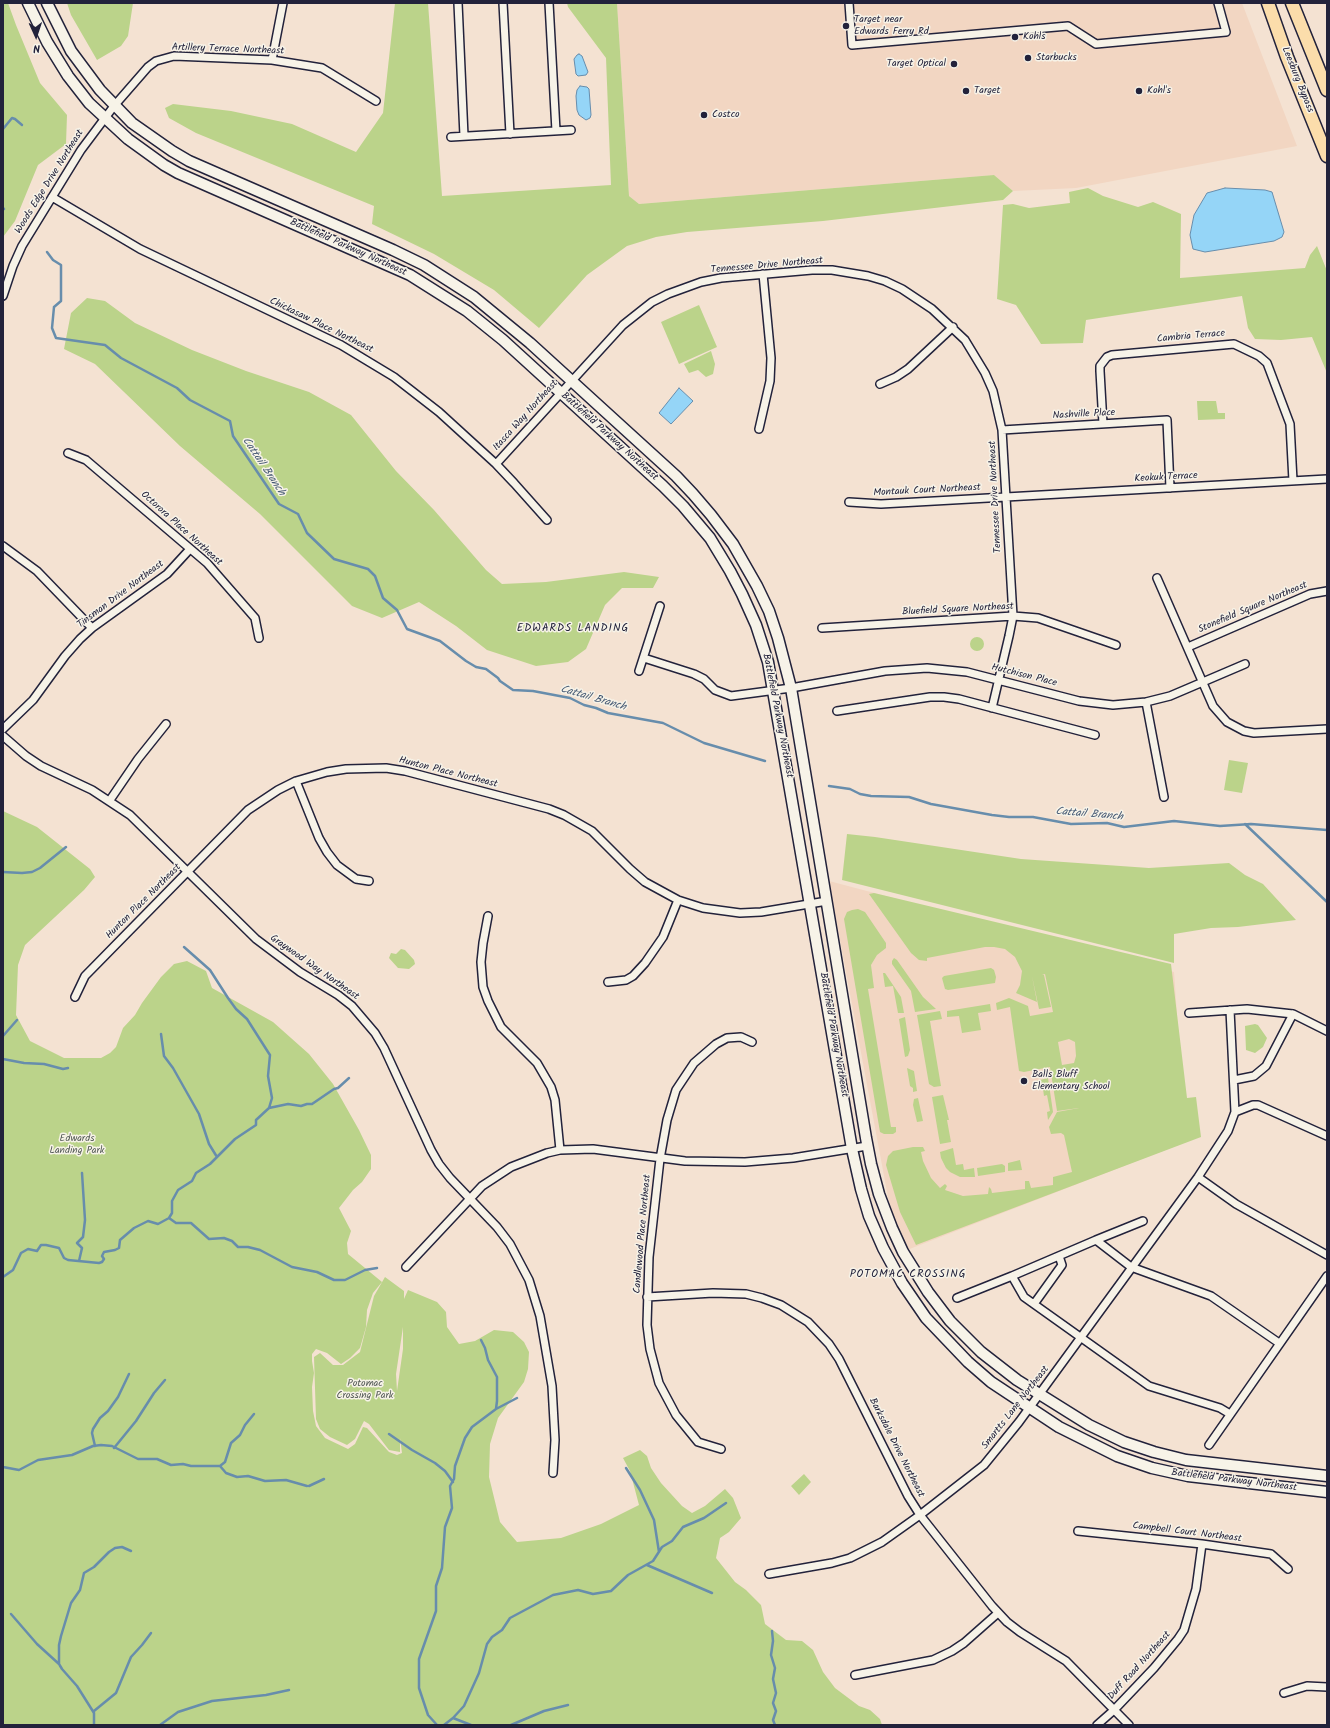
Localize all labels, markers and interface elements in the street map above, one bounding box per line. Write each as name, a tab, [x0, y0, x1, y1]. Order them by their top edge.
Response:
place label: Target near Edwards Ferry Rd	[854, 14, 929, 38]
north arrow	[16, 16, 56, 56]
marker: Target near Edwards Ferry Rd	[841, 21, 851, 31]
place label: Kohls	[1023, 31, 1046, 43]
marker: Kohls	[1010, 32, 1020, 42]
text: N	[33, 39, 41, 57]
street label: Artillery Terrace Northeast	[172, 42, 284, 58]
street label: Leesburg Bypass	[1278, 45, 1316, 115]
place label: Starbucks	[1036, 52, 1077, 64]
marker: Starbucks	[1023, 53, 1033, 63]
place label: Target Optical	[887, 58, 946, 70]
marker: Target Optical	[949, 59, 959, 69]
place label: Target	[974, 85, 1000, 97]
place label: Kohl's	[1147, 85, 1171, 97]
marker: Target	[961, 86, 971, 96]
marker: Kohl's	[1134, 86, 1144, 96]
place label: Costco	[712, 109, 740, 121]
marker: Costco	[699, 110, 709, 120]
street label: Woods Edge Drive Northeast	[13, 128, 87, 236]
street label: Battlefield Parkway Northeast	[288, 217, 408, 279]
street label: Tennessee Drive Northeast	[710, 255, 824, 277]
street label: Chickasaw Place Northeast	[267, 296, 375, 356]
street label: Cambria Terrace	[1156, 328, 1226, 346]
street label: Itasca Way Northeast	[491, 378, 561, 454]
street label: Battlefield Parkway Northeast	[558, 390, 660, 484]
street label: Nashville Place	[1052, 407, 1116, 423]
water label: Cattail Branch	[239, 435, 287, 499]
street label: Tennessee Drive Northeast	[987, 440, 1005, 554]
street label: Keokuk Terrace	[1134, 470, 1198, 486]
street label: Montauk Court Northeast	[873, 482, 981, 500]
street label: Octorora Place Northeast	[138, 489, 224, 569]
street label: Tinsman Drive Northeast	[75, 559, 167, 631]
street label: Stonefield Square Northeast	[1197, 580, 1309, 636]
street label: Bluefield Square Northeast	[902, 601, 1014, 619]
district label: EDWARDS LANDING	[517, 622, 629, 636]
street label: Battlefield Parkway Northeast	[759, 653, 795, 779]
street label: Hutchison Place	[990, 662, 1058, 690]
water label: Cattail Branch	[559, 683, 627, 715]
street label: Hunton Place Northeast	[397, 755, 499, 791]
water label: Cattail Branch	[1055, 805, 1123, 825]
street label: Hunton Place Northeast	[104, 862, 184, 942]
street label: Graywood Way Northeast	[267, 933, 361, 1003]
street label: Battlefield Parkway Northeast	[816, 972, 850, 1098]
place label: Balls Bluff Elementary School	[1032, 1069, 1110, 1092]
marker: Balls Bluff Elementary School	[1019, 1076, 1029, 1086]
park label: Edwards Landing Park	[49, 1133, 105, 1156]
street label: Candlewood Place Northeast	[632, 1174, 654, 1294]
district label: POTOMAC CROSSING	[850, 1268, 966, 1282]
street label: Smartts Lane Northeast	[980, 1364, 1052, 1452]
park label: Potomac Crossing Park	[337, 1378, 393, 1402]
street label: Barksdale Drive Northeast	[866, 1396, 926, 1500]
street label: Battlefield Parkway Northeast	[1171, 1467, 1297, 1495]
street label: Campbell Court Northeast	[1132, 1520, 1242, 1546]
street label: Duff Road Northeast	[1106, 1629, 1174, 1703]

